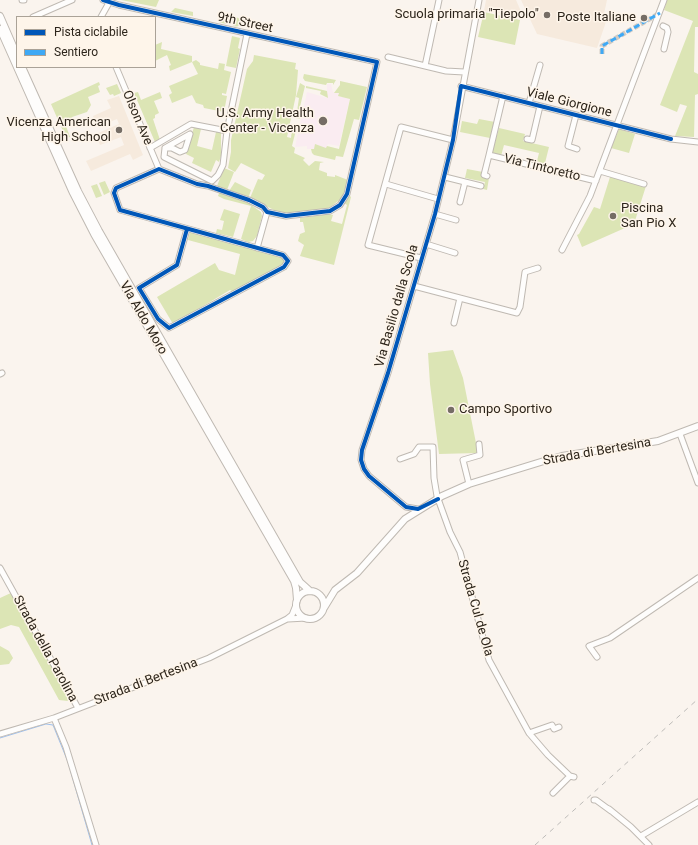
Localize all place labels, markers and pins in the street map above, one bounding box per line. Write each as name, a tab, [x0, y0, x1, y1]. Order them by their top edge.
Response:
place label: Scuola primaria "Tiepolo"	[395, 7, 539, 23]
marker: Scuola primaria "Tiepolo"	[542, 10, 552, 20]
place label: Poste Italiane	[557, 10, 636, 26]
marker: Poste Italiane	[639, 13, 649, 23]
place label: U.S. Army Health Center - Vicenza	[216, 106, 314, 137]
place label: Vicenza American High School	[7, 115, 111, 146]
marker: U.S. Army Health Center - Vicenza	[317, 115, 329, 127]
marker: Vicenza American High School	[114, 125, 124, 135]
place label: Piscina San Pio X	[621, 201, 676, 232]
marker: Piscina San Pio X	[608, 211, 618, 221]
place label: Campo Sportivo	[459, 402, 552, 418]
marker: Campo Sportivo	[446, 405, 456, 415]

